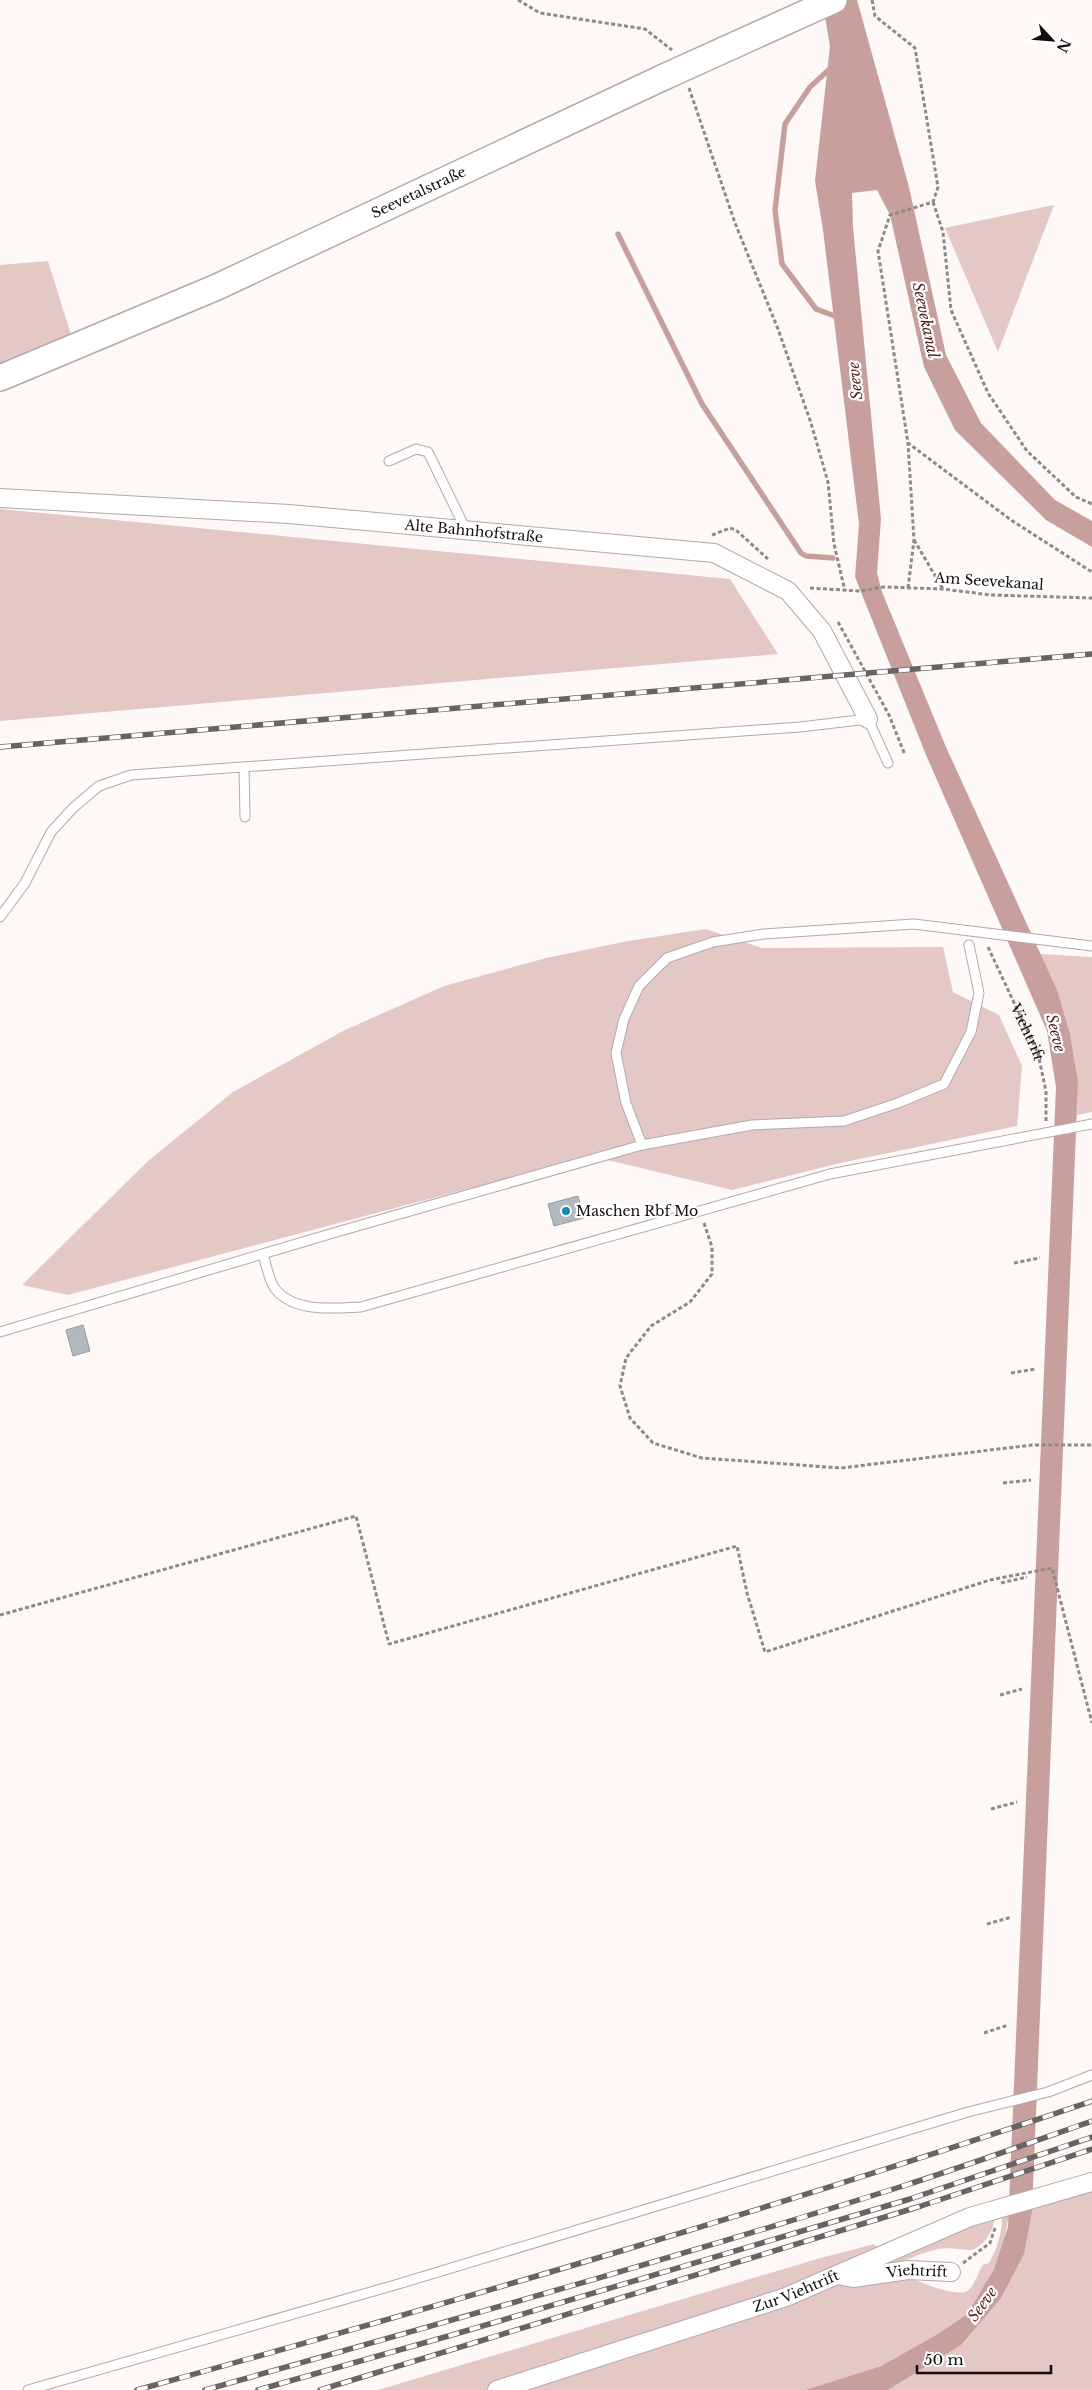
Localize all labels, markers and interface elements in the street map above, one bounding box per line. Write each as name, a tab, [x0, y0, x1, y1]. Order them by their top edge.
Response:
north arrow	[1027, 15, 1077, 65]
text: N	[1053, 36, 1075, 56]
street label: Seevetalstraße	[368, 162, 469, 222]
water label: Seevekanal	[909, 280, 943, 360]
water label: Seeve	[844, 361, 866, 401]
street label: Alte Bahnhofstraße	[403, 516, 544, 546]
street label: Am Seevekanal	[933, 568, 1045, 594]
street label: Viehtrift	[1006, 1000, 1048, 1063]
water label: Seeve	[1042, 1012, 1070, 1054]
place label: Maschen Rbf Mo	[576, 1202, 698, 1220]
marker: Maschen Rbf Mo	[560, 1205, 572, 1217]
street label: Viehtrift	[884, 2261, 949, 2282]
street label: Zur Viehtrift	[751, 2266, 842, 2316]
water label: Seeve	[963, 2283, 1001, 2325]
scale bar	[917, 2342, 1051, 2374]
text: 50 m	[924, 2350, 964, 2369]

